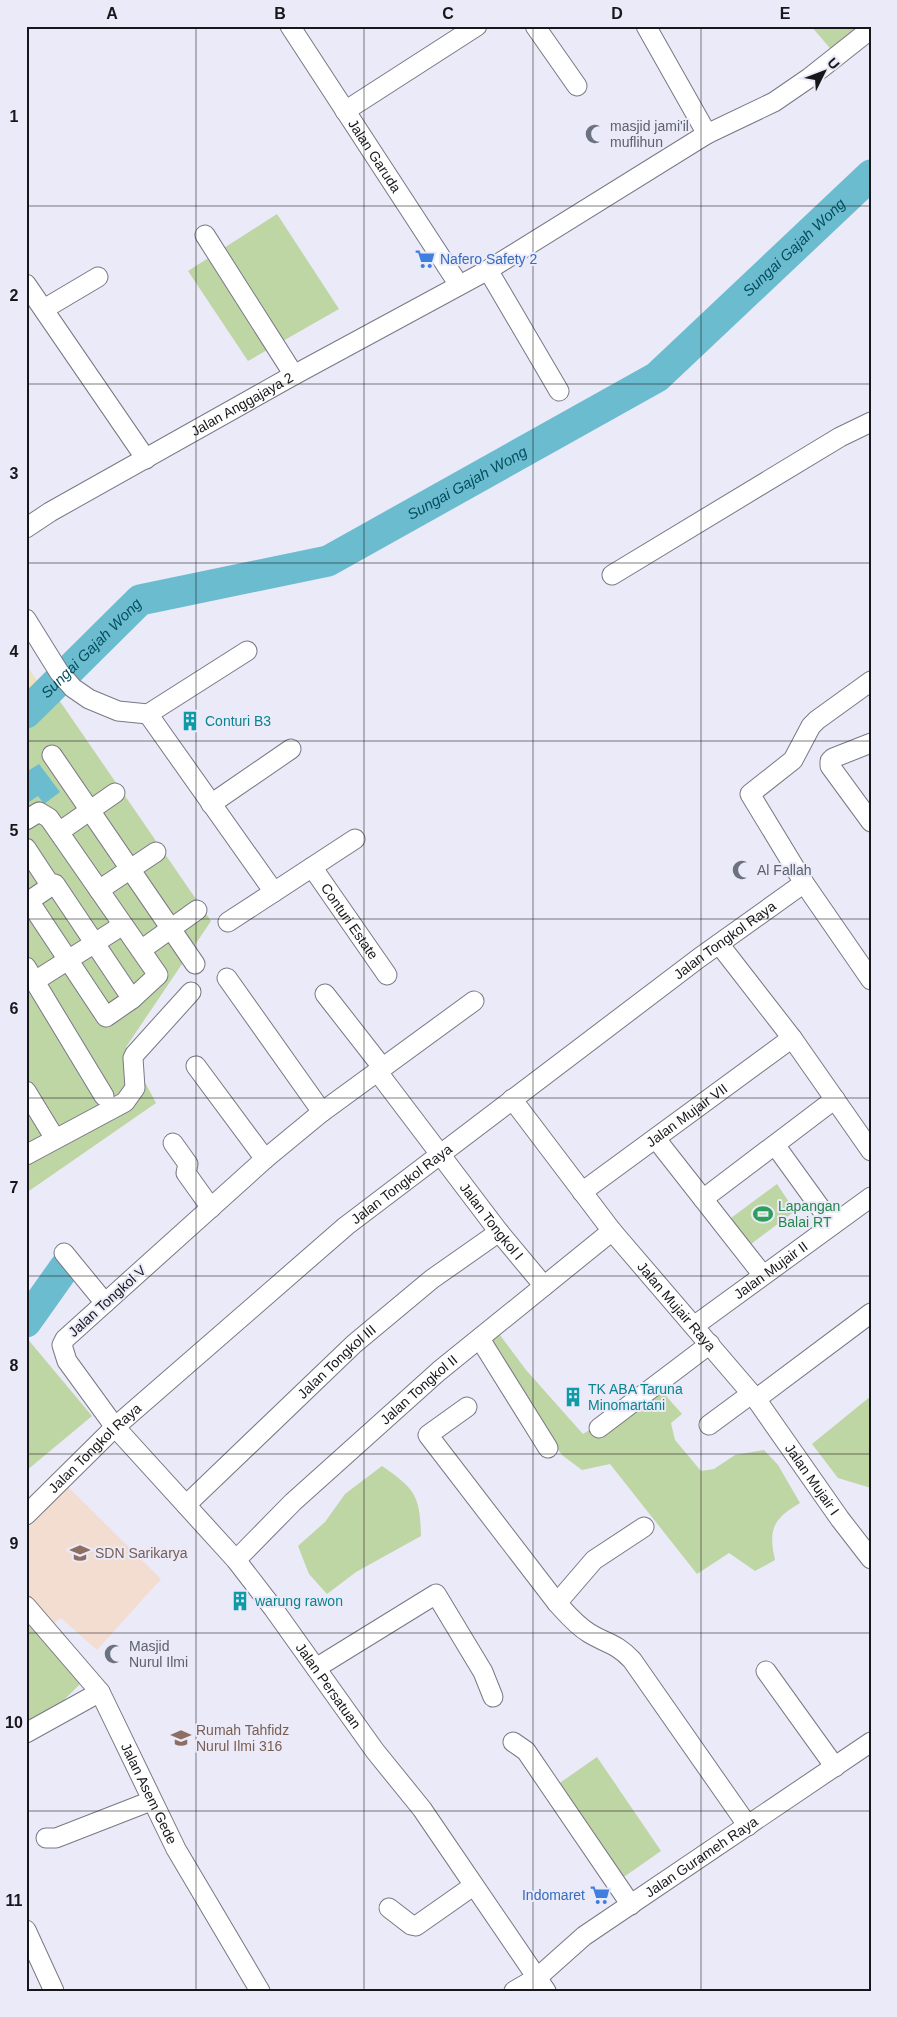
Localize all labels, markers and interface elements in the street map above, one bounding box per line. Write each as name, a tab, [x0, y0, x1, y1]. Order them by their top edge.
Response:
text: A	[106, 5, 118, 22]
text: B	[274, 5, 286, 22]
text: C	[442, 5, 454, 22]
text: D	[611, 5, 623, 22]
text: E	[780, 5, 791, 22]
north arrow	[800, 48, 850, 98]
text: U	[824, 54, 843, 72]
text: 1	[10, 108, 19, 125]
street label: Jalan Garuda	[345, 116, 405, 196]
place label: masjid jami'il muflihun	[610, 118, 689, 150]
mosque icon: masjid jami'il muflihun	[584, 123, 606, 145]
water label: Sungai Gajah Wong	[739, 194, 849, 300]
supermarket icon: Nafero Safety 2	[414, 248, 436, 270]
place label: Nafero Safety 2	[440, 251, 537, 267]
text: 2	[10, 287, 19, 304]
street label: Jalan Anggajaya 2	[188, 369, 296, 439]
water label: Sungai Gajah Wong	[404, 442, 530, 523]
text: 3	[10, 465, 19, 482]
water label: Sungai Gajah Wong	[37, 594, 145, 701]
text: 4	[10, 643, 19, 660]
building icon: Conturi B3	[179, 710, 201, 732]
place label: Conturi B3	[205, 713, 271, 729]
text: 5	[10, 822, 19, 839]
mosque icon: Al Fallah	[731, 859, 753, 881]
place label: Al Fallah	[757, 862, 811, 878]
street label: Conturi Estate	[318, 880, 382, 962]
street label: Jalan Tongkol Raya	[671, 898, 779, 982]
text: 6	[10, 1000, 19, 1017]
street label: Jalan Mujair VII	[643, 1080, 731, 1150]
street label: Jalan Tongkol Raya	[348, 1140, 455, 1227]
text: 7	[10, 1179, 19, 1196]
street label: Jalan Tongkol I	[457, 1180, 527, 1263]
place label: Lapangan Balai RT	[778, 1198, 840, 1230]
sports icon: Lapangan Balai RT	[752, 1203, 774, 1225]
street label: Jalan Mujair II	[731, 1238, 811, 1302]
street label: Jalan Mujair Raya	[634, 1259, 719, 1354]
street label: Jalan Tongkol V	[65, 1262, 149, 1340]
street label: Jalan Tongkol III	[294, 1321, 379, 1402]
street label: Jalan Tongkol II	[377, 1352, 460, 1428]
text: 8	[10, 1357, 19, 1374]
place label: TK ABA Taruna Minomartani	[588, 1381, 683, 1413]
building icon: TK ABA Taruna Minomartani	[562, 1386, 584, 1408]
street label: Jalan Tongkol Raya	[45, 1400, 144, 1496]
street label: Jalan Mujair I	[782, 1441, 843, 1518]
text: 9	[10, 1535, 19, 1552]
school or university icon: SDN Sarikarya	[69, 1542, 91, 1564]
place label: SDN Sarikarya	[95, 1545, 188, 1561]
building icon: warung rawon	[229, 1590, 251, 1612]
place label: warung rawon	[254, 1593, 343, 1609]
place label: Masjid Nurul Ilmi	[129, 1638, 188, 1670]
street label: Jalan Persatuan	[292, 1640, 364, 1732]
mosque icon: Masjid Nurul Ilmi	[103, 1643, 125, 1665]
text: 10	[5, 1714, 23, 1731]
place label: Rumah Tahfidz Nurul Ilmi 316	[196, 1722, 289, 1754]
school or university icon: Rumah Tahfidz Nurul Ilmi 316	[170, 1727, 192, 1749]
street label: Jalan Asem Gede	[118, 1740, 180, 1847]
street label: Jalan Gurameh Raya	[642, 1813, 761, 1900]
supermarket icon: Indomaret	[589, 1884, 611, 1906]
place label: Indomaret	[522, 1887, 585, 1903]
text: 11	[6, 1892, 23, 1909]

